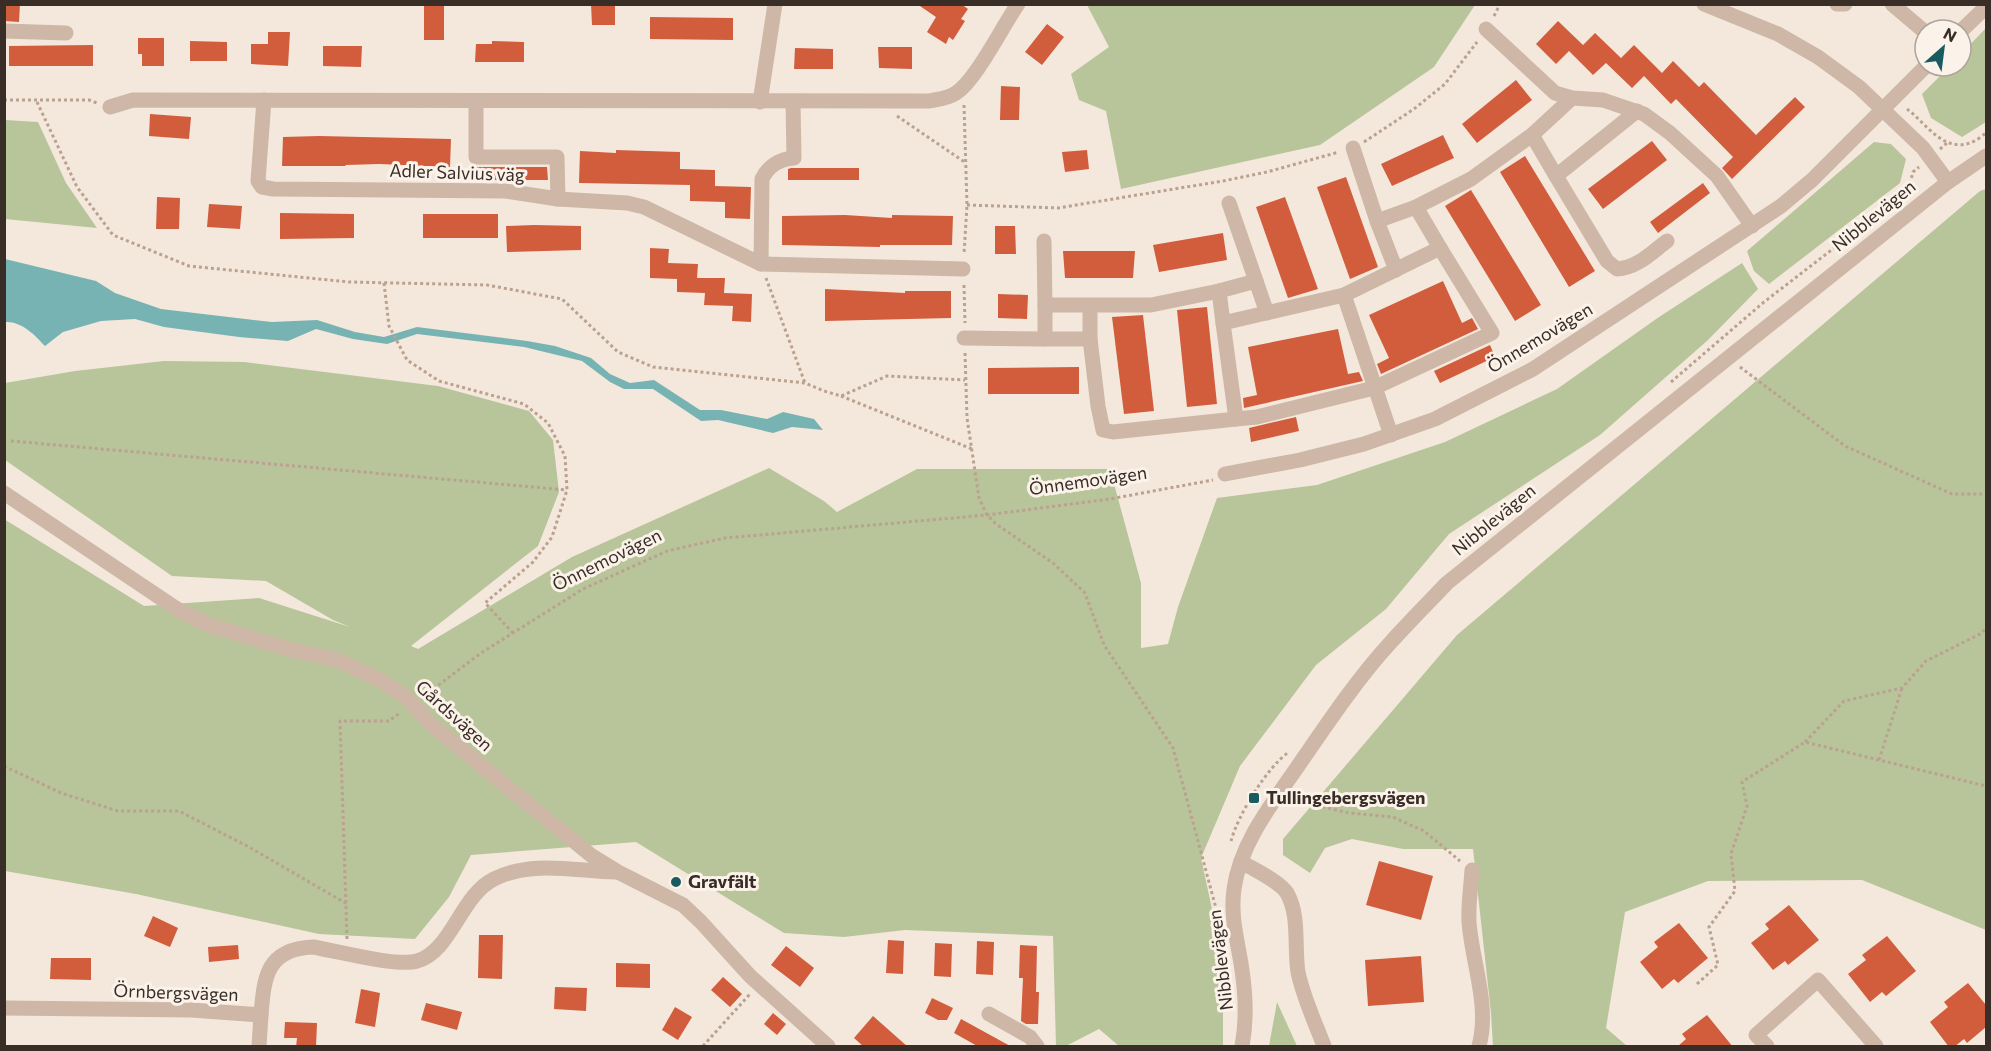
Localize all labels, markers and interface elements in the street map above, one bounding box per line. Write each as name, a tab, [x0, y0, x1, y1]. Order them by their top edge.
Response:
north arrow	[1913, 18, 1973, 78]
text: N	[1941, 23, 1960, 46]
street label: Adler Salvius väg	[389, 159, 525, 185]
street label: Nibblevägen	[1827, 175, 1920, 256]
street label: Önnemovägen	[1483, 297, 1596, 377]
street label: Önnemovägen	[1028, 461, 1148, 499]
street label: Nibblevägen	[1447, 479, 1540, 560]
street label: Önnemovägen	[548, 523, 665, 595]
street label: Gårdsvägen	[412, 675, 498, 755]
place label: Tullingebergsvägen	[1266, 786, 1425, 808]
marker: Tullingebergsvägen	[1247, 791, 1261, 805]
place label: Gravfält	[688, 870, 757, 892]
marker: Gravfält	[669, 875, 683, 889]
street label: Nibblevägen	[1203, 909, 1237, 1012]
street label: Örnbergsvägen	[113, 979, 239, 1005]

